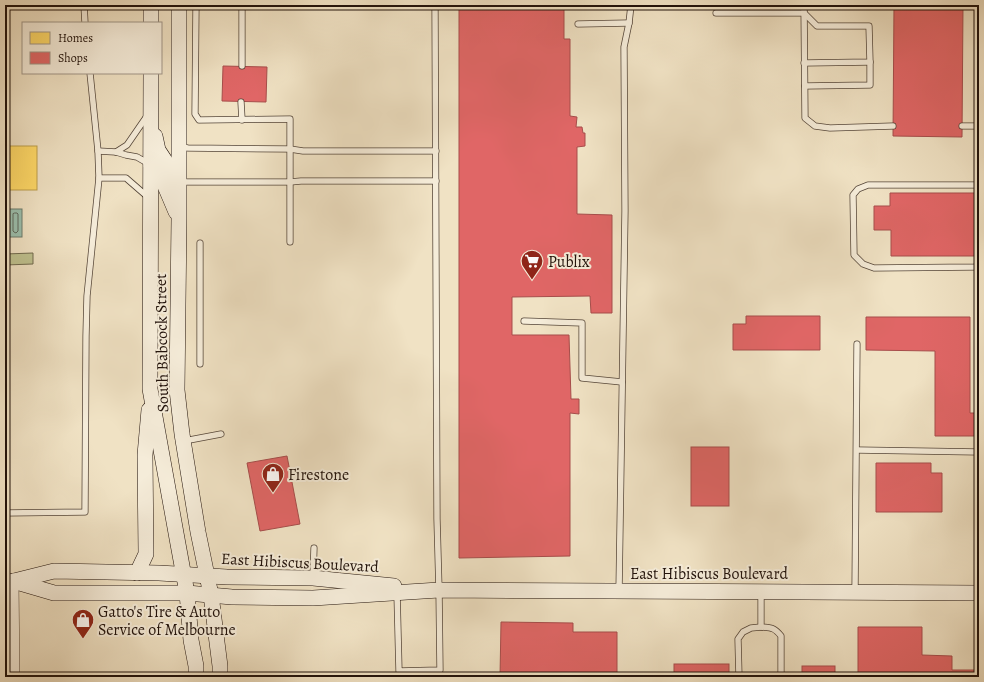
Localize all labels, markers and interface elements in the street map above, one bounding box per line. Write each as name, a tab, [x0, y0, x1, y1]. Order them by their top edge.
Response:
legend	[22, 22, 162, 74]
text: Homes	[58, 30, 93, 46]
text: Shops	[58, 50, 88, 66]
supermarket icon: Publix	[519, 248, 545, 281]
place label: Publix	[548, 251, 590, 273]
street label: South Babcock Street	[150, 273, 174, 413]
shop icon: Firestone	[260, 461, 286, 494]
place label: Firestone	[288, 464, 349, 486]
street label: East Hibiscus Boulevard	[220, 548, 380, 578]
street label: East Hibiscus Boulevard	[630, 563, 788, 585]
place label: Gatto's Tire & Auto Service of Melbourne	[98, 601, 236, 641]
shop icon: Gatto's Tire & Auto Service of Melbourne	[70, 607, 96, 640]

